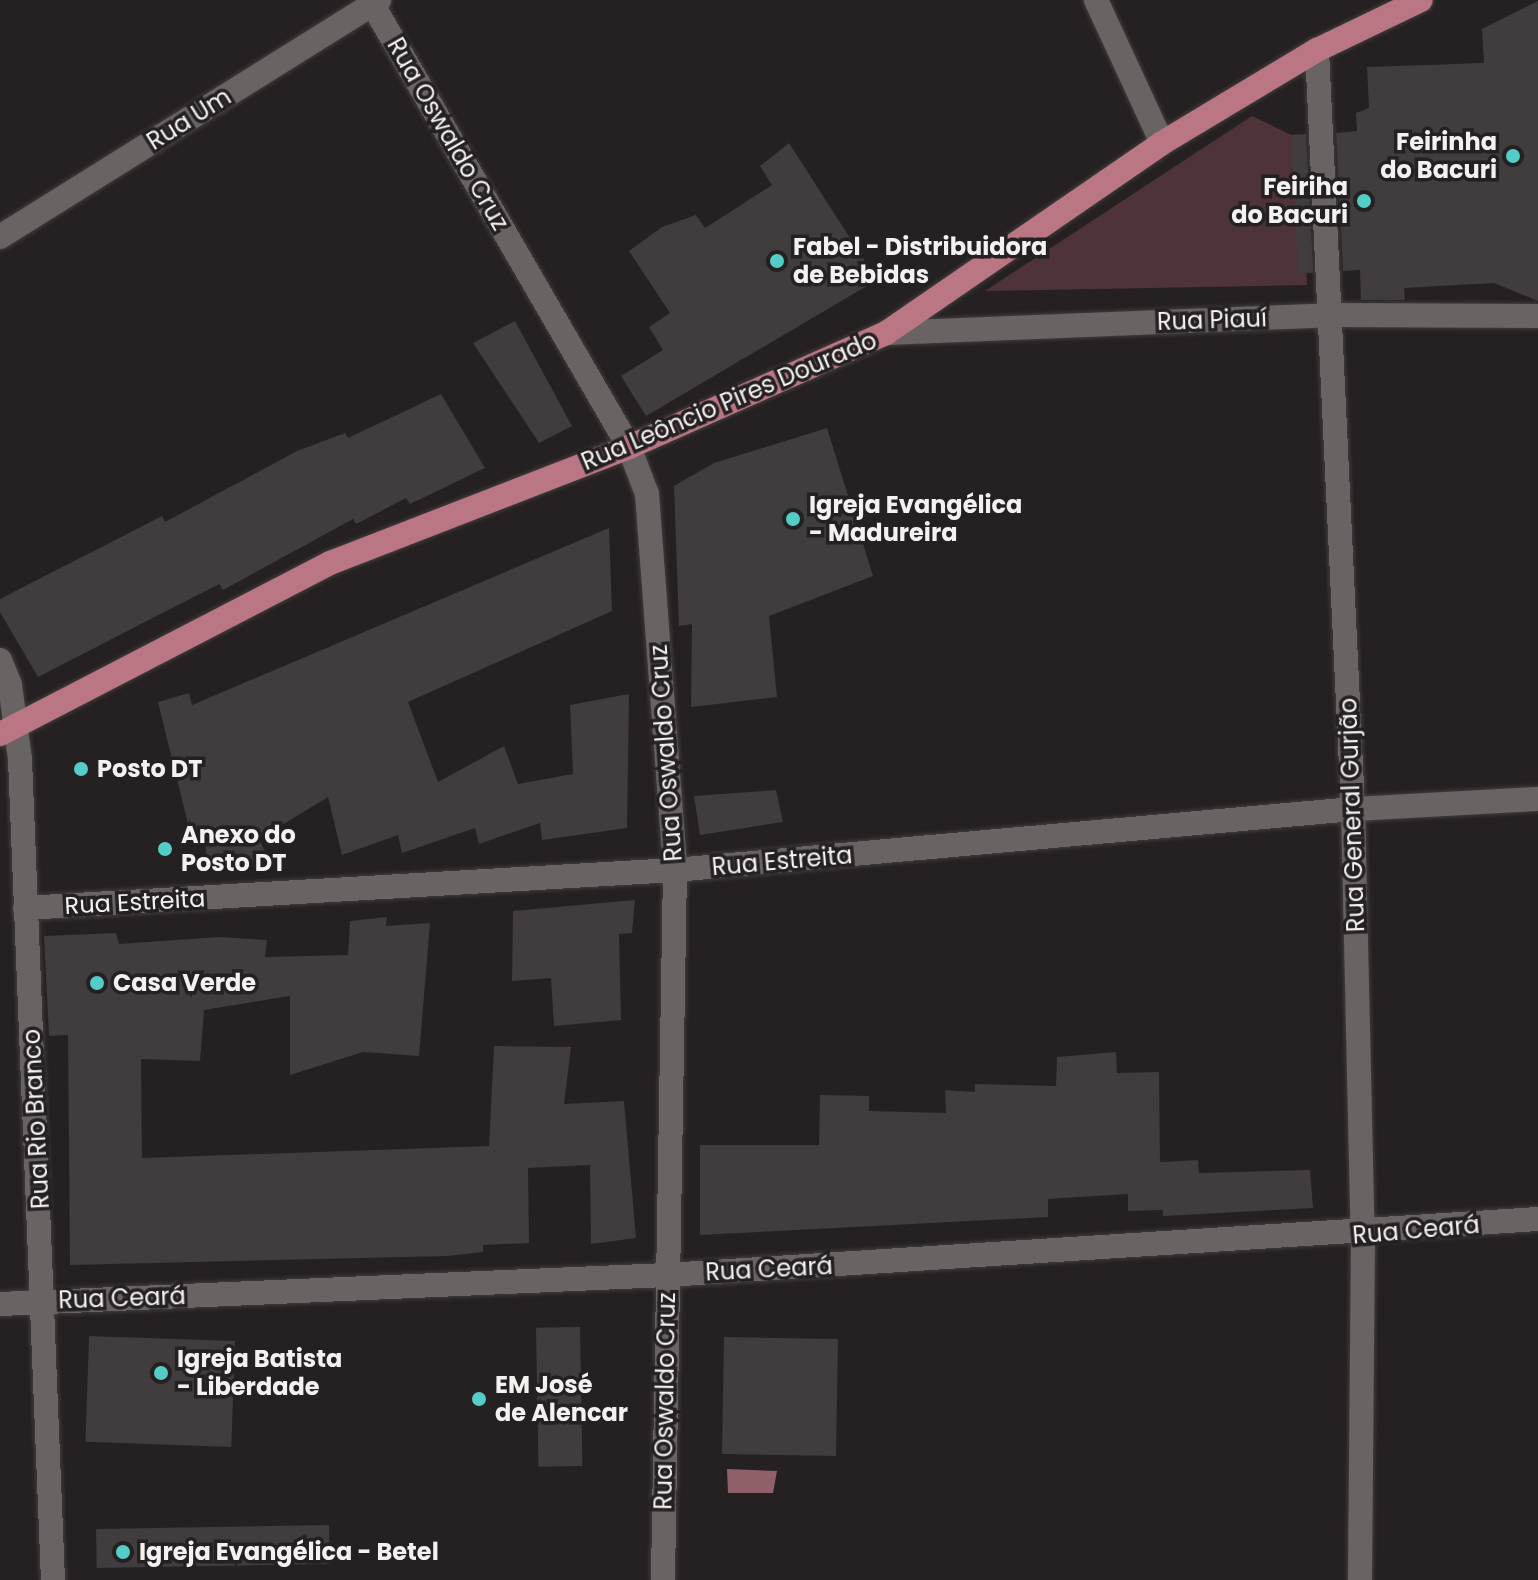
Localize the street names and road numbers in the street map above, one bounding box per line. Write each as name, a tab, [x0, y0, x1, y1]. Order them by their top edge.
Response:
street label: Rua Oswaldo Cruz	[381, 33, 515, 235]
street label: Rua Um	[142, 82, 236, 156]
street label: Rua Piauí	[1157, 304, 1267, 336]
street label: Rua Leôncio Pires Dourado	[577, 326, 881, 476]
street label: Rua Oswaldo Cruz	[644, 643, 688, 863]
street label: Rua General Gurjão	[1334, 697, 1370, 933]
street label: Rua Estreita	[711, 841, 853, 881]
street label: Rua Estreita	[64, 884, 206, 920]
street label: Rua Rio Branco	[17, 1028, 55, 1210]
street label: Rua Ceará	[1351, 1210, 1481, 1250]
street label: Rua Ceará	[705, 1251, 833, 1287]
street label: Rua Ceará	[58, 1281, 186, 1315]
street label: Rua Oswaldo Cruz	[649, 1292, 681, 1510]

